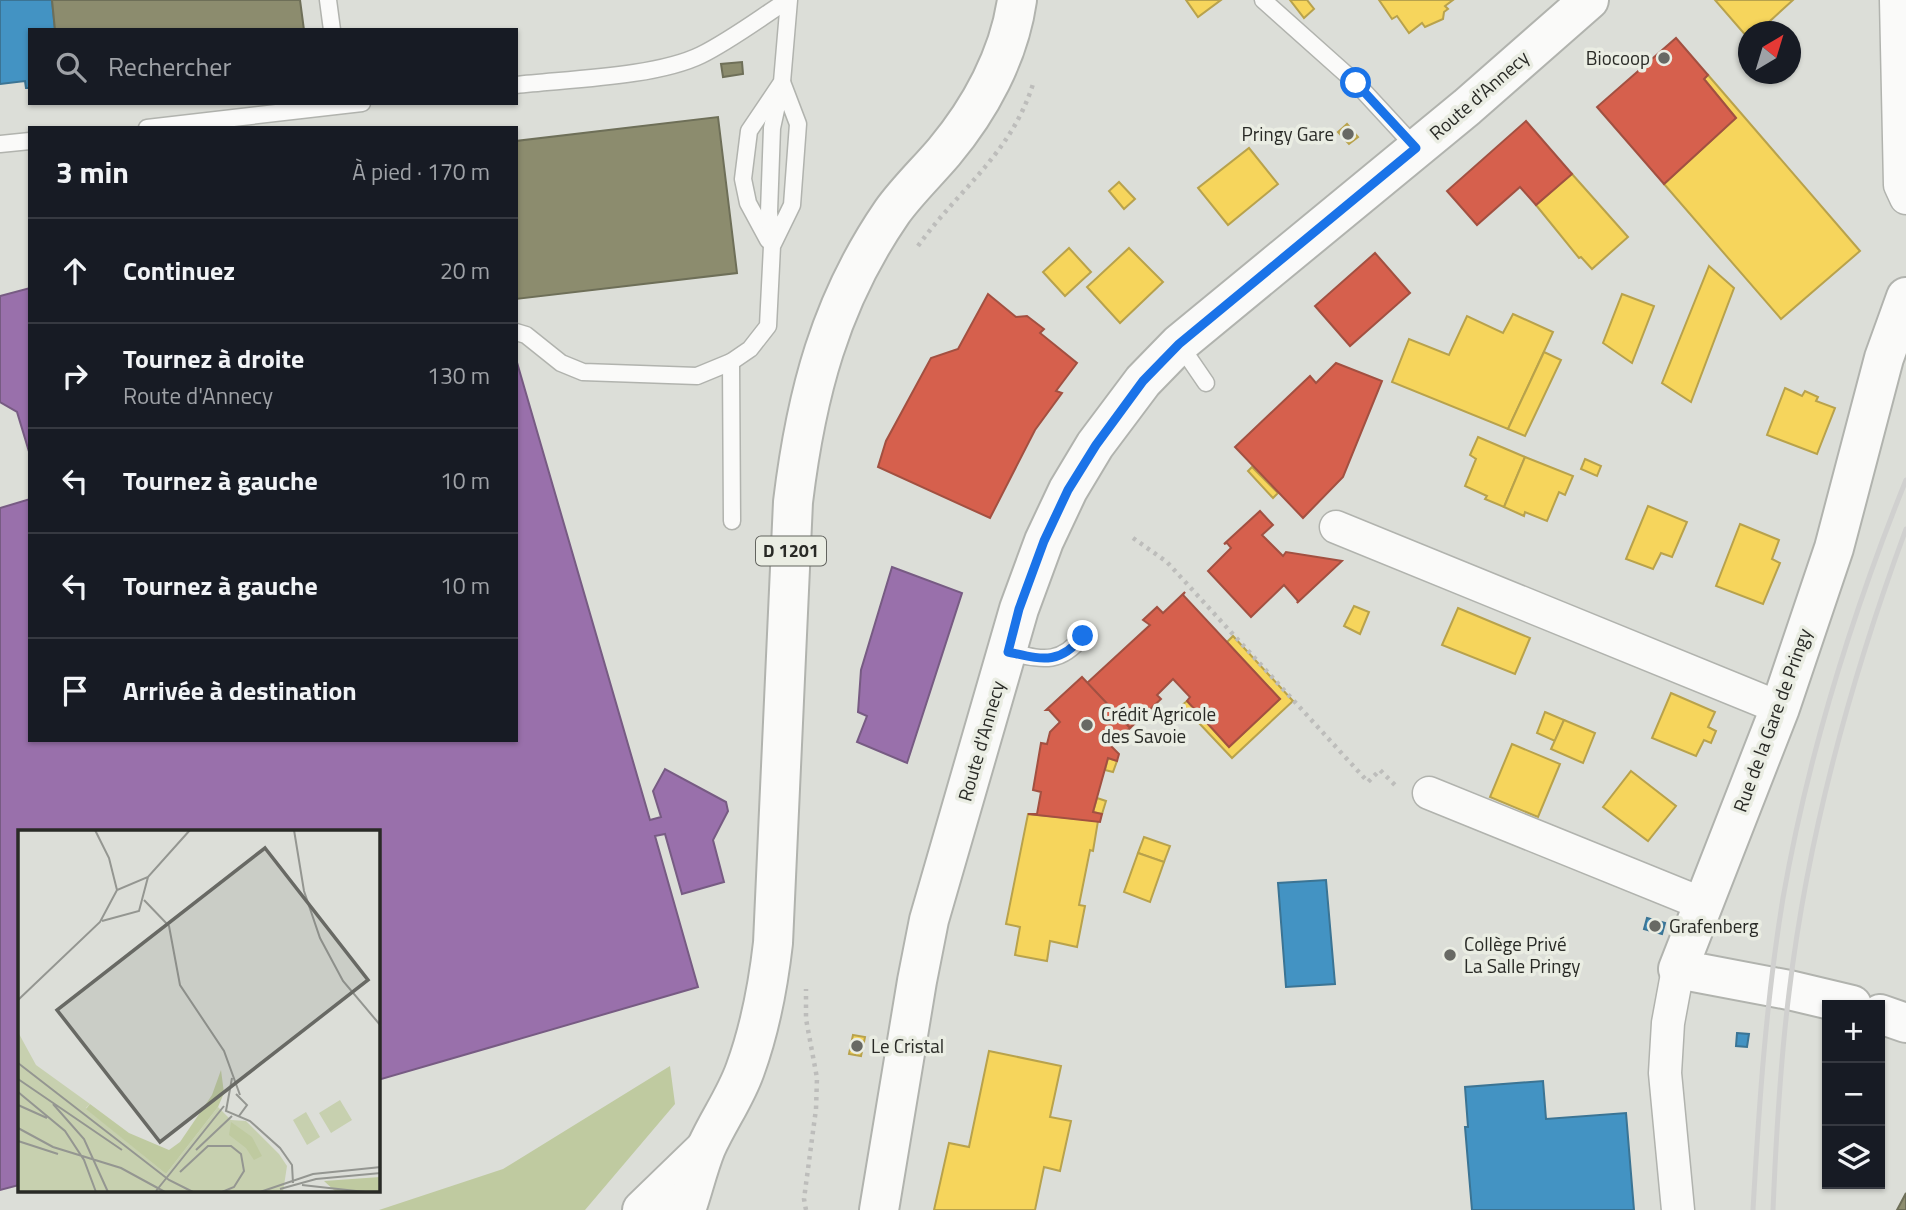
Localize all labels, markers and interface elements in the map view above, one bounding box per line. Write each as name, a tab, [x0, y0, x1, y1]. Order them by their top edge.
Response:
north arrow	[1738, 21, 1801, 84]
search box	[28, 28, 518, 105]
street label: Route d'Annecy	[1422, 43, 1535, 146]
place label: Biocoop	[1586, 43, 1650, 72]
text: Rechercher	[108, 47, 232, 86]
icon: search	[52, 48, 90, 86]
marker: Biocoop	[1656, 50, 1672, 66]
route start	[1340, 67, 1371, 98]
place label: Pringy Gare	[1241, 119, 1334, 148]
marker: Pringy Gare	[1340, 126, 1356, 142]
text: 3 min	[56, 149, 129, 195]
text: À pied · 170 m	[352, 154, 490, 189]
text: Continuez	[123, 251, 235, 290]
icon: ahead	[56, 252, 94, 290]
text: 20 m	[440, 253, 490, 288]
text: Tournez à droite	[123, 339, 304, 378]
icon: right	[56, 357, 94, 395]
text: 130 m	[427, 358, 490, 393]
text: Route d'Annecy	[123, 378, 273, 413]
text: Tournez à gauche	[123, 461, 318, 500]
icon: left	[56, 462, 94, 500]
text: 10 m	[440, 463, 490, 498]
road number: D 1201	[756, 536, 826, 566]
text: Tournez à gauche	[123, 566, 318, 605]
icon: left	[56, 567, 94, 605]
text: 10 m	[440, 568, 490, 603]
route end	[1067, 620, 1098, 651]
street label: Rue de la Gare de Pringy	[1725, 624, 1818, 816]
text: Arrivée à destination	[123, 671, 357, 710]
icon: arrive	[56, 672, 94, 710]
street label: Route d'Annecy	[949, 677, 1012, 804]
place label: Crédit Agricole des Savoie	[1101, 699, 1216, 750]
marker: Crédit Agricole des Savoie	[1079, 717, 1095, 733]
inset map	[18, 830, 380, 1192]
place label: Grafenberg	[1669, 911, 1759, 940]
marker: Grafenberg	[1647, 918, 1663, 934]
place label: Collège Privé La Salle Pringy	[1464, 929, 1580, 980]
marker: Collège Privé La Salle Pringy	[1442, 947, 1458, 963]
map controls	[1822, 1000, 1885, 1189]
button: +	[1822, 1000, 1885, 1063]
place label: Le Cristal	[871, 1031, 944, 1060]
marker: Le Cristal	[849, 1038, 865, 1054]
button: −	[1822, 1063, 1885, 1126]
button: layers	[1822, 1126, 1885, 1189]

